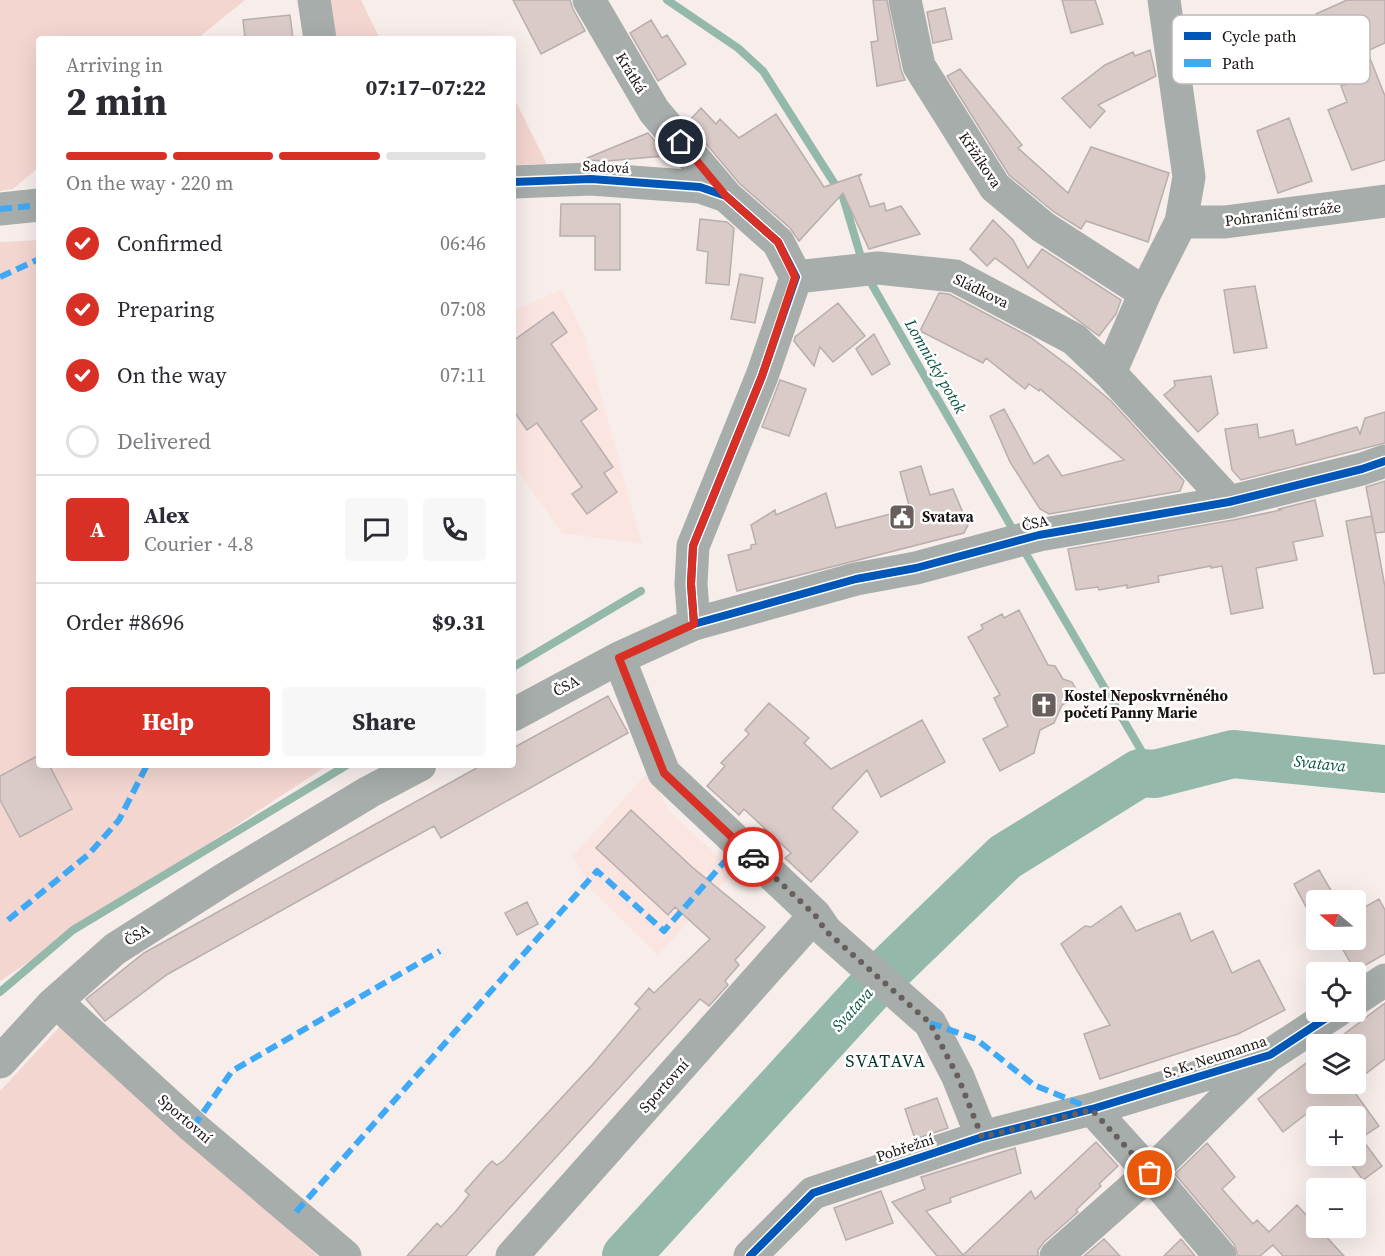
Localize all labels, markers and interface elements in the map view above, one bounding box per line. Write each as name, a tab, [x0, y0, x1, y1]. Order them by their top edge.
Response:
legend	[1172, 15, 1370, 84]
text: Cycle path	[1222, 25, 1297, 47]
street label: Krátká	[611, 48, 652, 98]
text: Arriving in	[66, 51, 163, 79]
text: Path	[1222, 52, 1255, 74]
text: 07:17–07:22	[366, 72, 486, 102]
text: 2 min	[66, 75, 167, 128]
pin	[655, 116, 706, 167]
icon: home	[664, 125, 697, 158]
street label: Křižíkova	[954, 128, 1007, 192]
street label: Sadová	[582, 155, 630, 178]
text: On the way · 220 m	[66, 169, 233, 197]
street label: Pohraniční stráže	[1224, 196, 1343, 231]
icon: check	[66, 227, 99, 260]
text: Confirmed	[117, 228, 222, 258]
text: 06:46	[440, 229, 486, 257]
street label: Sládkova	[950, 268, 1013, 313]
icon: check	[66, 293, 99, 326]
text: Preparing	[117, 294, 214, 324]
text: 07:08	[440, 295, 486, 323]
water label: Lomnický potok	[900, 314, 972, 418]
icon: check	[66, 359, 99, 392]
text: On the way	[117, 360, 226, 390]
text: 07:11	[440, 361, 486, 389]
text: Delivered	[117, 426, 211, 456]
button: chat	[345, 498, 408, 561]
button: phone	[423, 498, 486, 561]
text: Alex	[144, 500, 189, 530]
public building icon: Svatava	[887, 502, 917, 532]
place label: Svatava	[922, 506, 975, 527]
street label: ČSA	[1020, 509, 1050, 536]
text: A	[90, 514, 105, 544]
text: Courier · 4.8	[144, 530, 253, 558]
text: Order #8696	[66, 607, 184, 637]
text: $9.31	[432, 607, 486, 637]
street label: ČSA	[549, 670, 583, 701]
place label: Kostel Neposkvrněného početí Panny Marie	[1064, 685, 1229, 723]
button: Help	[66, 687, 270, 756]
button: Share	[282, 687, 486, 756]
church icon: Kostel Neposkvrněného početí Panny Marie	[1029, 690, 1059, 720]
water label: Svatava	[1293, 749, 1348, 777]
courier	[723, 827, 783, 887]
icon: car	[737, 841, 770, 874]
north arrow	[1306, 890, 1366, 950]
map controls	[1306, 890, 1366, 1238]
street label: ČSA	[120, 919, 154, 951]
button: locate	[1306, 962, 1366, 1022]
water label: Svatava	[826, 982, 878, 1036]
street label: S. K. Neumanna	[1160, 1030, 1270, 1083]
button: layers	[1306, 1034, 1366, 1094]
district label: SVATAVA	[845, 1048, 927, 1073]
street label: Sportovní	[634, 1054, 694, 1117]
street label: Sportovní	[154, 1089, 217, 1148]
button: +	[1306, 1106, 1366, 1166]
street label: Pobřežní	[873, 1128, 937, 1167]
pin	[1124, 1147, 1175, 1198]
icon: bag	[1133, 1156, 1166, 1189]
button: −	[1306, 1178, 1366, 1238]

